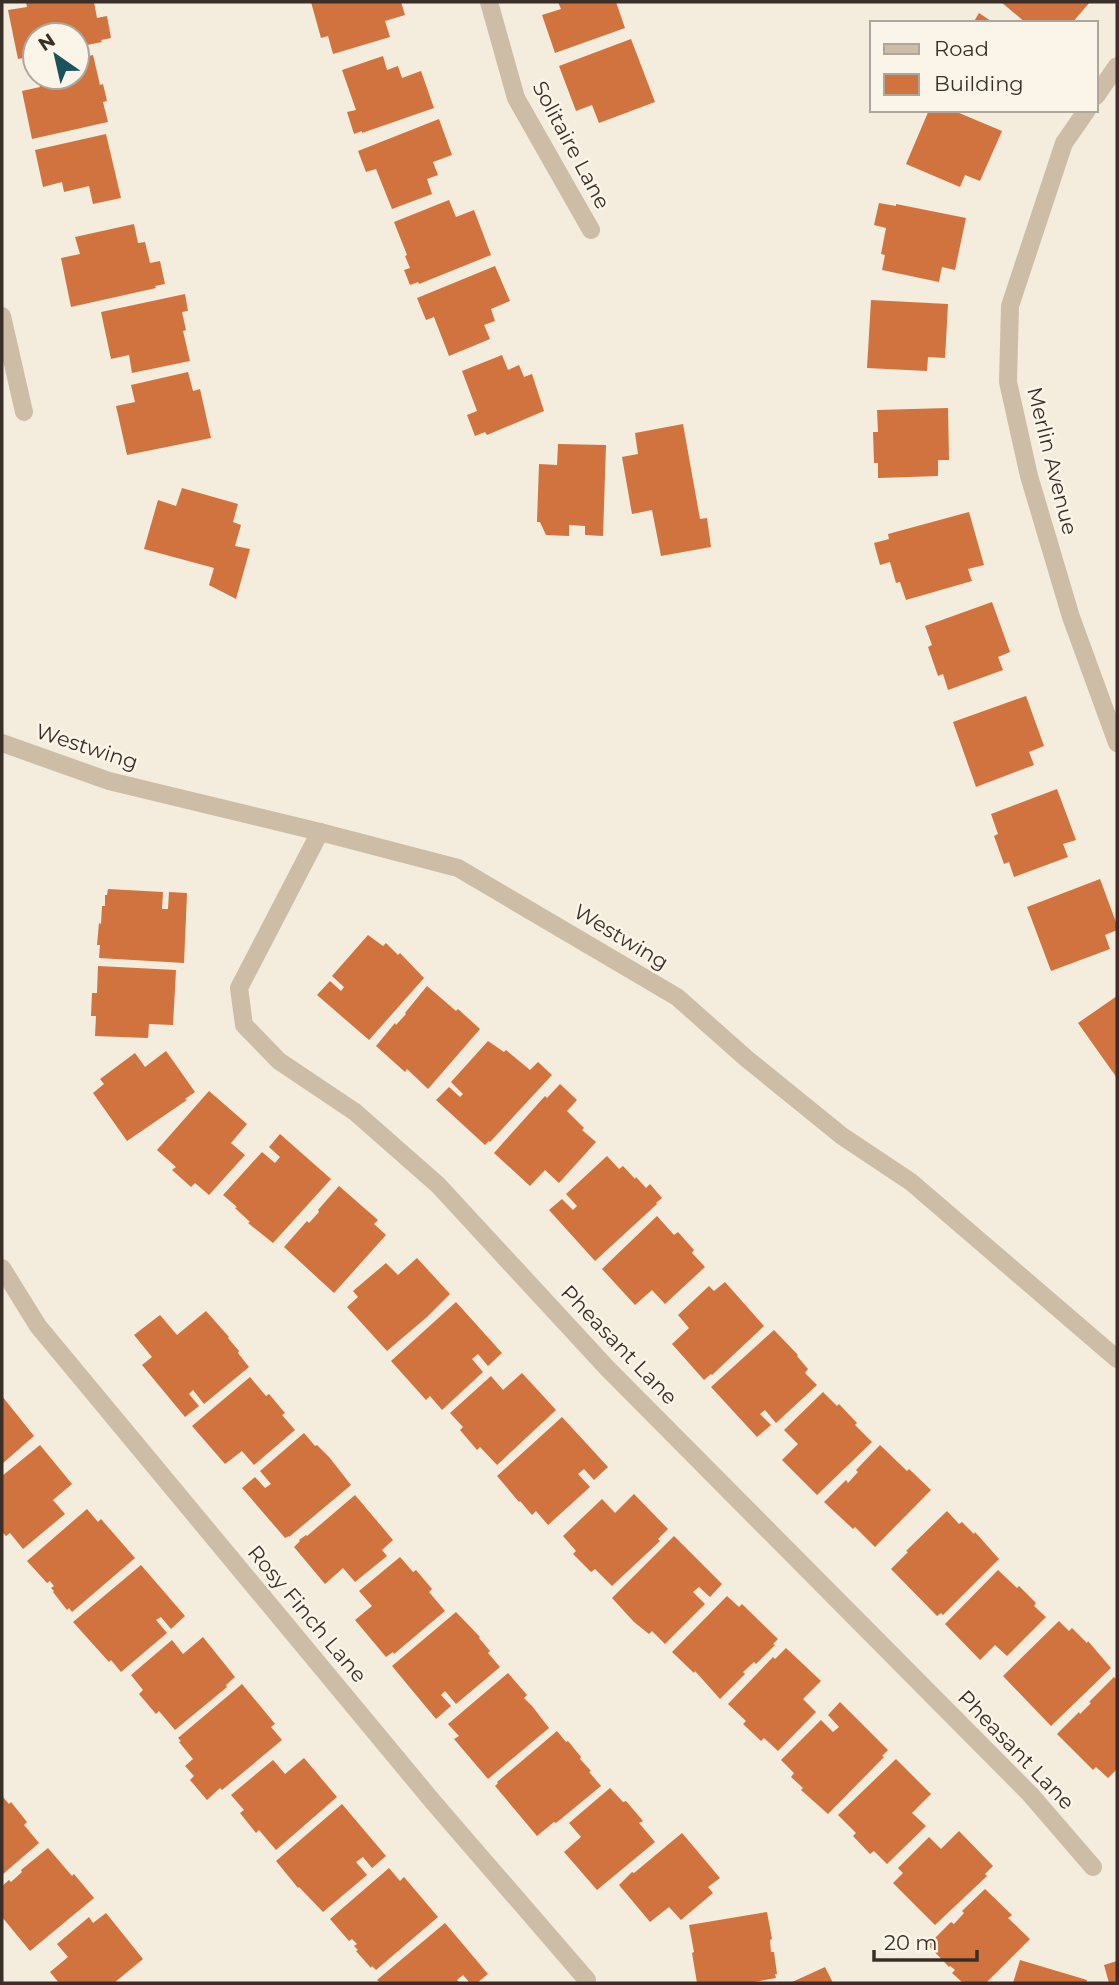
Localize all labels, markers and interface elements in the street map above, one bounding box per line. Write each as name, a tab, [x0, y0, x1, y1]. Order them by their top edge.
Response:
north arrow	[21, 21, 91, 91]
legend	[870, 21, 1098, 112]
text: N	[34, 28, 60, 56]
text: Road	[934, 36, 989, 61]
text: Building	[934, 71, 1024, 96]
street label: Solitaire Lane	[527, 77, 616, 213]
street label: Merlin Avenue	[1022, 384, 1083, 537]
street label: Westwing	[33, 718, 141, 775]
street label: Westwing	[569, 899, 673, 975]
street label: Pheasant Lane	[556, 1280, 683, 1410]
street label: Rosy Finch Lane	[243, 1540, 372, 1687]
street label: Pheasant Lane	[953, 1685, 1080, 1815]
scale bar	[874, 1918, 977, 1962]
text: 20 m	[884, 1930, 938, 1955]

